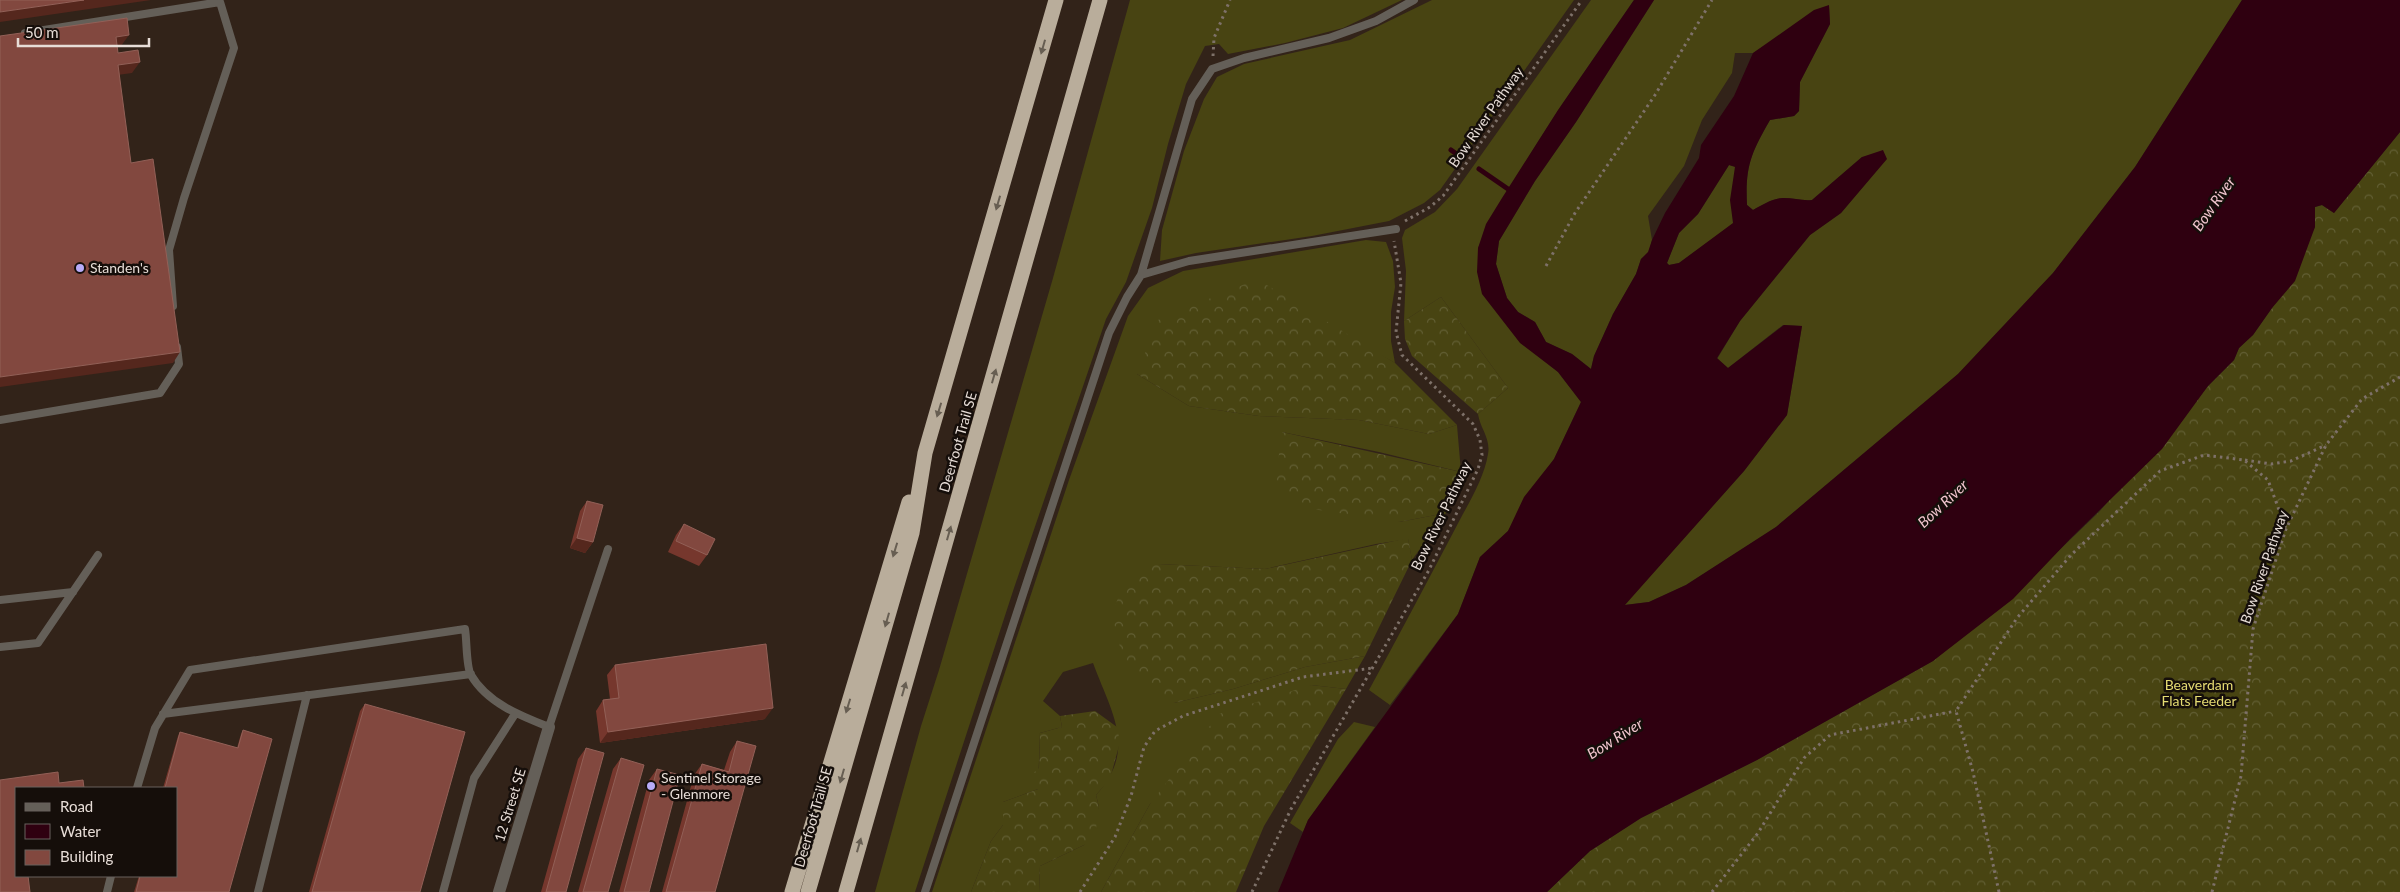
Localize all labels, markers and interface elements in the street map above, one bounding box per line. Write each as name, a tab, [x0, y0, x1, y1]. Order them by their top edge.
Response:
scale bar	[18, 15, 149, 47]
text: 50 m	[25, 23, 59, 41]
one-way arrow	[1038, 39, 1046, 54]
street label: Bow River Pathway	[1445, 63, 1527, 170]
water label: Bow River	[2188, 172, 2239, 234]
one-way arrow	[994, 196, 1002, 211]
place label: Standen's	[90, 259, 149, 276]
marker: Standen's	[74, 262, 86, 274]
one-way arrow	[990, 369, 998, 384]
street label: Deerfoot Trail SE	[935, 390, 980, 494]
one-way arrow	[934, 402, 942, 417]
street label: Bow River Pathway	[1407, 458, 1475, 573]
water label: Bow River	[1913, 475, 1972, 531]
street label: Bow River Pathway	[2236, 507, 2291, 626]
one-way arrow	[945, 525, 953, 540]
one-way arrow	[890, 543, 898, 558]
one-way arrow	[882, 613, 890, 628]
park label: Beaverdam Flats Feeder	[2161, 676, 2237, 709]
one-way arrow	[900, 681, 908, 696]
one-way arrow	[843, 698, 851, 713]
water label: Bow River	[1583, 714, 1646, 762]
street label: Deerfoot Trail SE	[790, 765, 835, 869]
street label: 12 Street SE	[490, 766, 529, 844]
place label: Sentinel Storage - Glenmore	[661, 769, 761, 802]
one-way arrow	[837, 769, 845, 784]
marker: Sentinel Storage - Glenmore	[645, 780, 657, 792]
legend	[15, 787, 178, 877]
text: Road	[60, 797, 93, 815]
text: Water	[60, 822, 101, 840]
one-way arrow	[856, 838, 864, 853]
text: Building	[60, 847, 113, 865]

